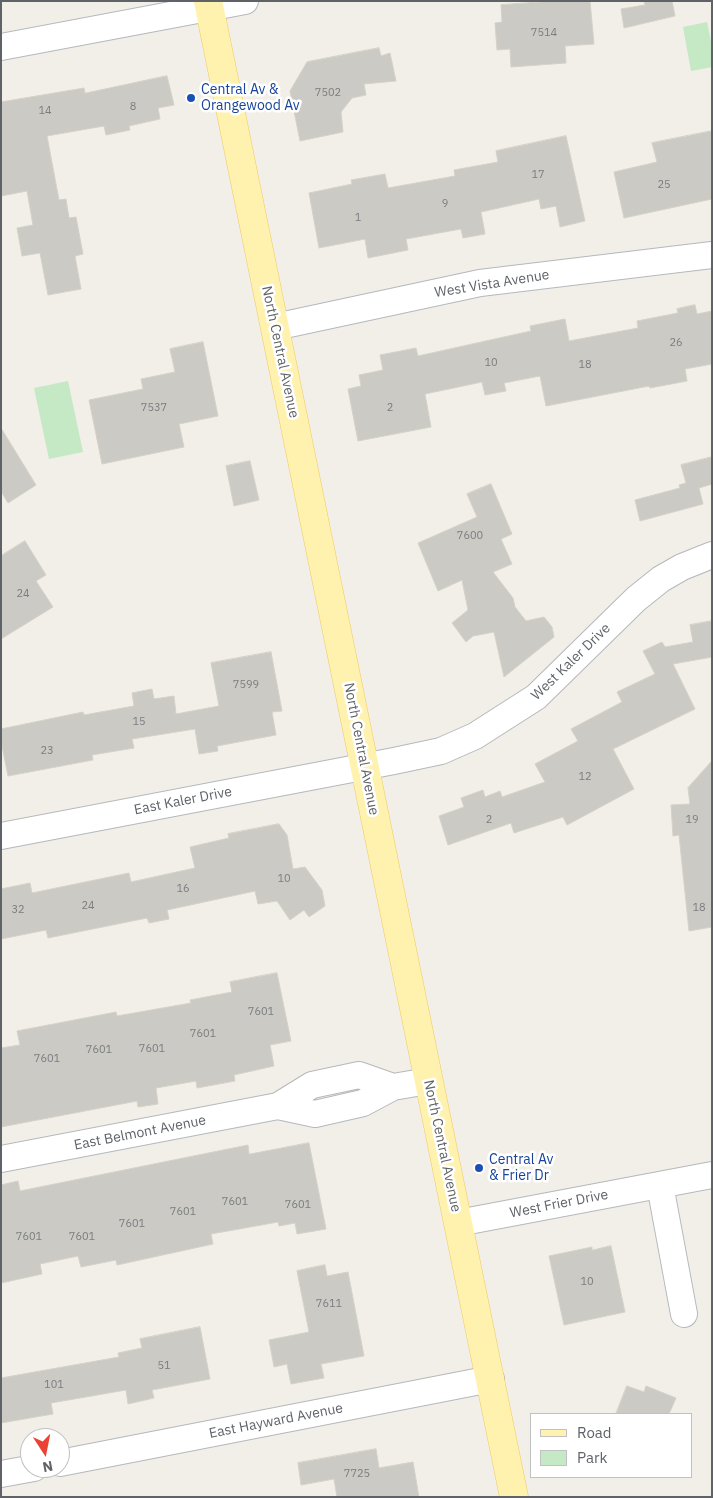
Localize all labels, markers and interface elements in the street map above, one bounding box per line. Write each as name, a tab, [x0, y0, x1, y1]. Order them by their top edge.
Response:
house number: 7514	[531, 26, 557, 40]
place label: Central Av & Orangewood Av	[201, 82, 300, 114]
house number: 7502	[315, 86, 341, 100]
marker: Central Av & Orangewood Av	[185, 92, 197, 104]
house number: 8	[130, 100, 136, 114]
house number: 14	[38, 104, 52, 118]
house number: 17	[531, 168, 545, 182]
house number: 25	[657, 178, 671, 192]
house number: 9	[442, 197, 448, 211]
house number: 1	[355, 211, 361, 225]
street label: West Vista Avenue	[433, 267, 551, 301]
street label: North Central Avenue	[258, 284, 302, 420]
house number: 26	[669, 336, 683, 350]
house number: 10	[484, 356, 498, 370]
house number: 18	[578, 358, 592, 372]
house number: 7537	[141, 401, 167, 415]
house number: 2	[387, 401, 393, 415]
house number: 7600	[457, 529, 483, 543]
house number: 24	[16, 587, 30, 601]
street label: West Kaler Drive	[528, 620, 614, 704]
house number: 7599	[233, 678, 259, 692]
street label: North Central Avenue	[340, 681, 382, 817]
house number: 15	[132, 715, 146, 729]
house number: 23	[40, 744, 54, 758]
house number: 12	[578, 770, 592, 784]
street label: East Kaler Drive	[133, 783, 233, 819]
house number: 2	[486, 813, 492, 827]
house number: 19	[685, 813, 699, 827]
house number: 10	[277, 872, 291, 886]
house number: 16	[176, 882, 190, 896]
house number: 24	[81, 899, 95, 913]
house number: 18	[692, 901, 706, 915]
house number: 32	[11, 903, 25, 917]
house number: 7601	[248, 1005, 274, 1019]
house number: 7601	[190, 1027, 216, 1041]
house number: 7601	[139, 1042, 165, 1056]
house number: 7601	[86, 1043, 112, 1057]
house number: 7601	[34, 1052, 60, 1066]
street label: North Central Avenue	[420, 1078, 464, 1214]
street label: East Belmont Avenue	[73, 1112, 207, 1154]
place label: Central Av & Frier Dr	[489, 1152, 553, 1184]
marker: Central Av & Frier Dr	[473, 1162, 485, 1174]
street label: West Frier Drive	[508, 1186, 610, 1222]
house number: 7601	[222, 1195, 248, 1209]
house number: 7601	[285, 1198, 311, 1212]
house number: 7601	[170, 1205, 196, 1219]
house number: 7601	[119, 1217, 145, 1231]
house number: 7601	[16, 1230, 42, 1244]
house number: 7601	[69, 1230, 95, 1244]
house number: 10	[580, 1275, 594, 1289]
house number: 7611	[316, 1297, 342, 1311]
house number: 51	[157, 1359, 171, 1373]
house number: 101	[44, 1378, 64, 1392]
street label: East Hayward Avenue	[208, 1400, 344, 1442]
legend	[530, 1413, 693, 1478]
text: Road	[577, 1423, 612, 1442]
north arrow	[20, 1428, 70, 1478]
text: Park	[577, 1448, 607, 1467]
text: N	[41, 1457, 54, 1477]
house number: 7725	[344, 1467, 370, 1481]

